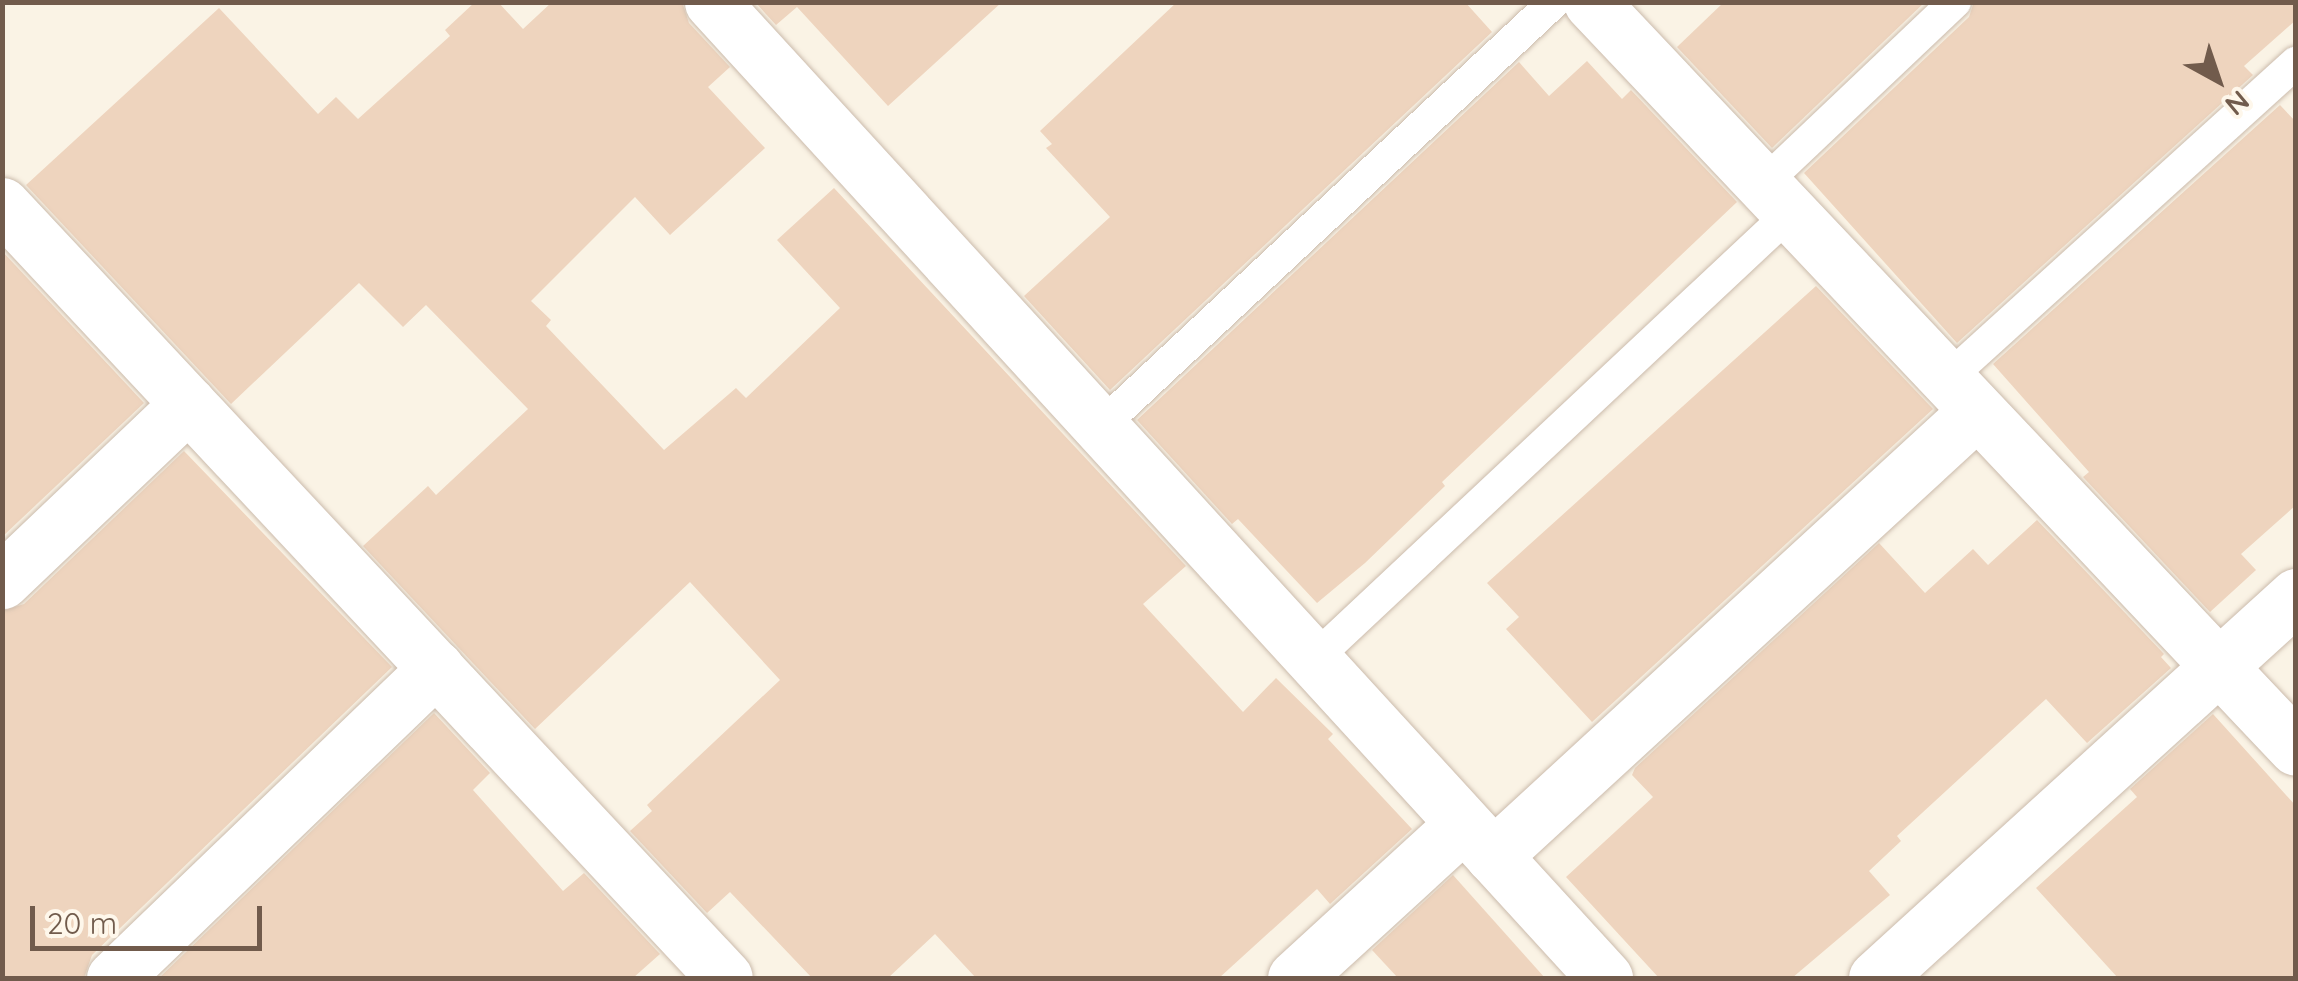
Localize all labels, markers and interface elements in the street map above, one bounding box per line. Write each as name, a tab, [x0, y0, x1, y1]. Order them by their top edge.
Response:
north arrow	[2168, 30, 2268, 130]
text: N	[2218, 83, 2257, 123]
scale bar	[35, 886, 268, 948]
text: 20 m	[47, 904, 117, 942]

